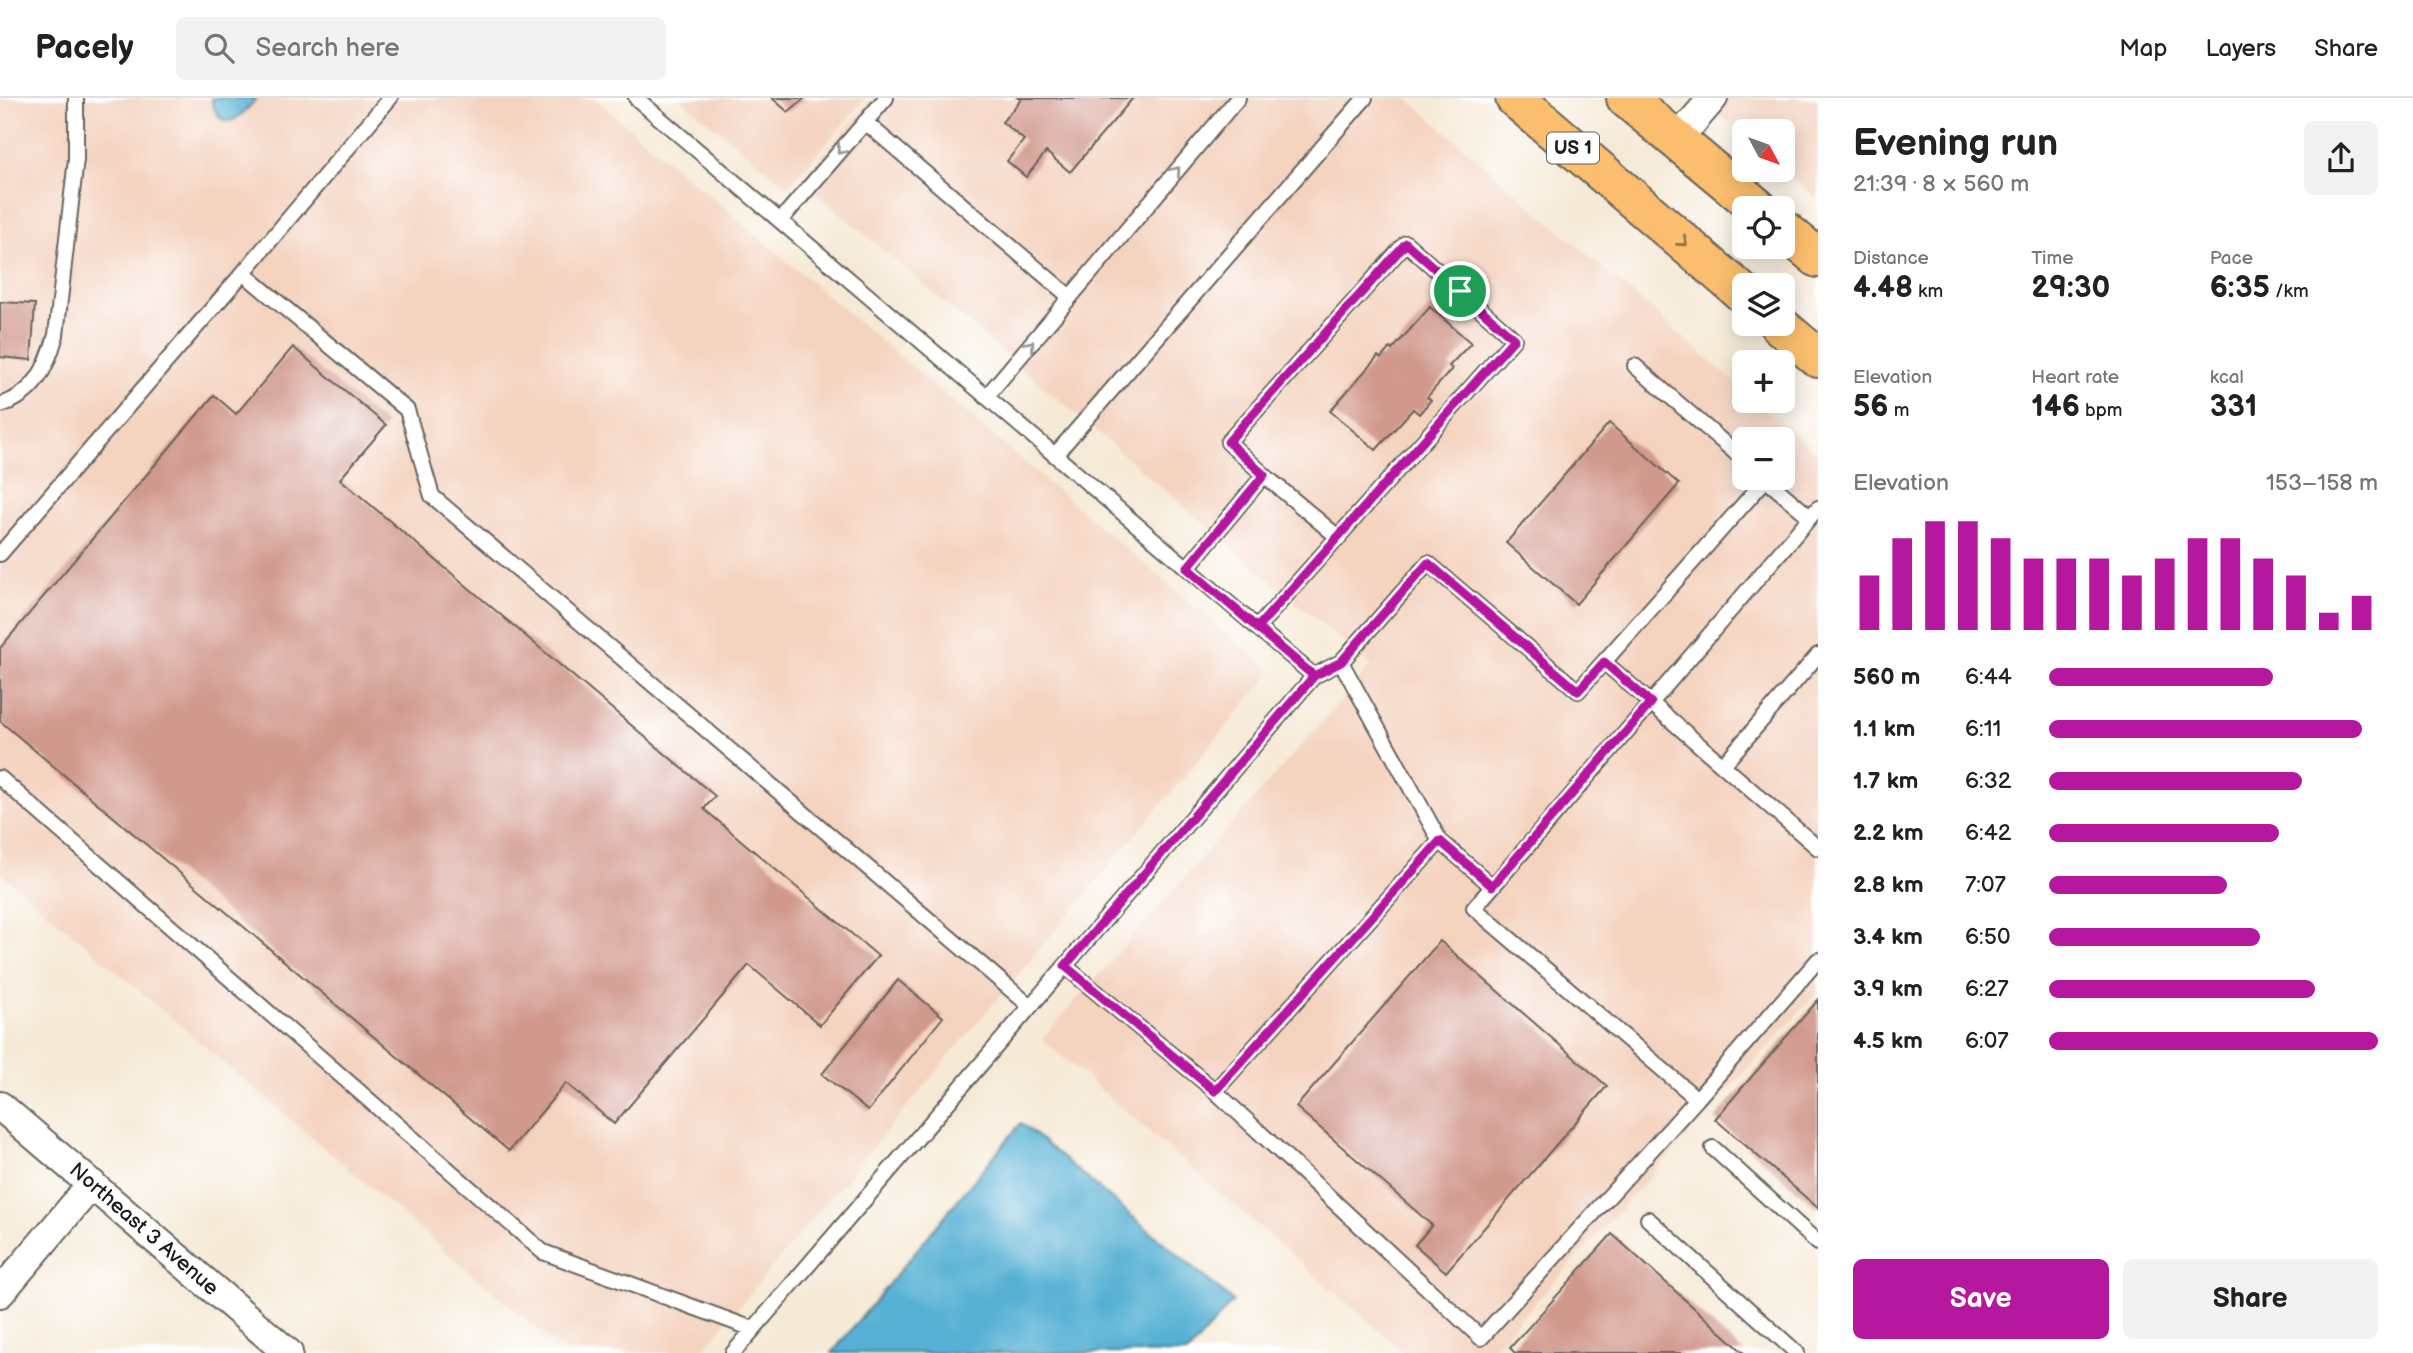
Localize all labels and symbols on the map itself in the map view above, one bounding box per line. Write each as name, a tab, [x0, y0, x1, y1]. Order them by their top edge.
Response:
north arrow	[1732, 119, 1796, 182]
road number: US 1	[1547, 132, 1599, 164]
one-way arrow	[837, 141, 849, 154]
one-way arrow	[1168, 166, 1181, 178]
one-way arrow	[1674, 234, 1687, 246]
pin	[1430, 261, 1490, 321]
one-way arrow	[1022, 340, 1034, 353]
street label: Northeast 3 Avenue	[64, 1157, 224, 1301]

